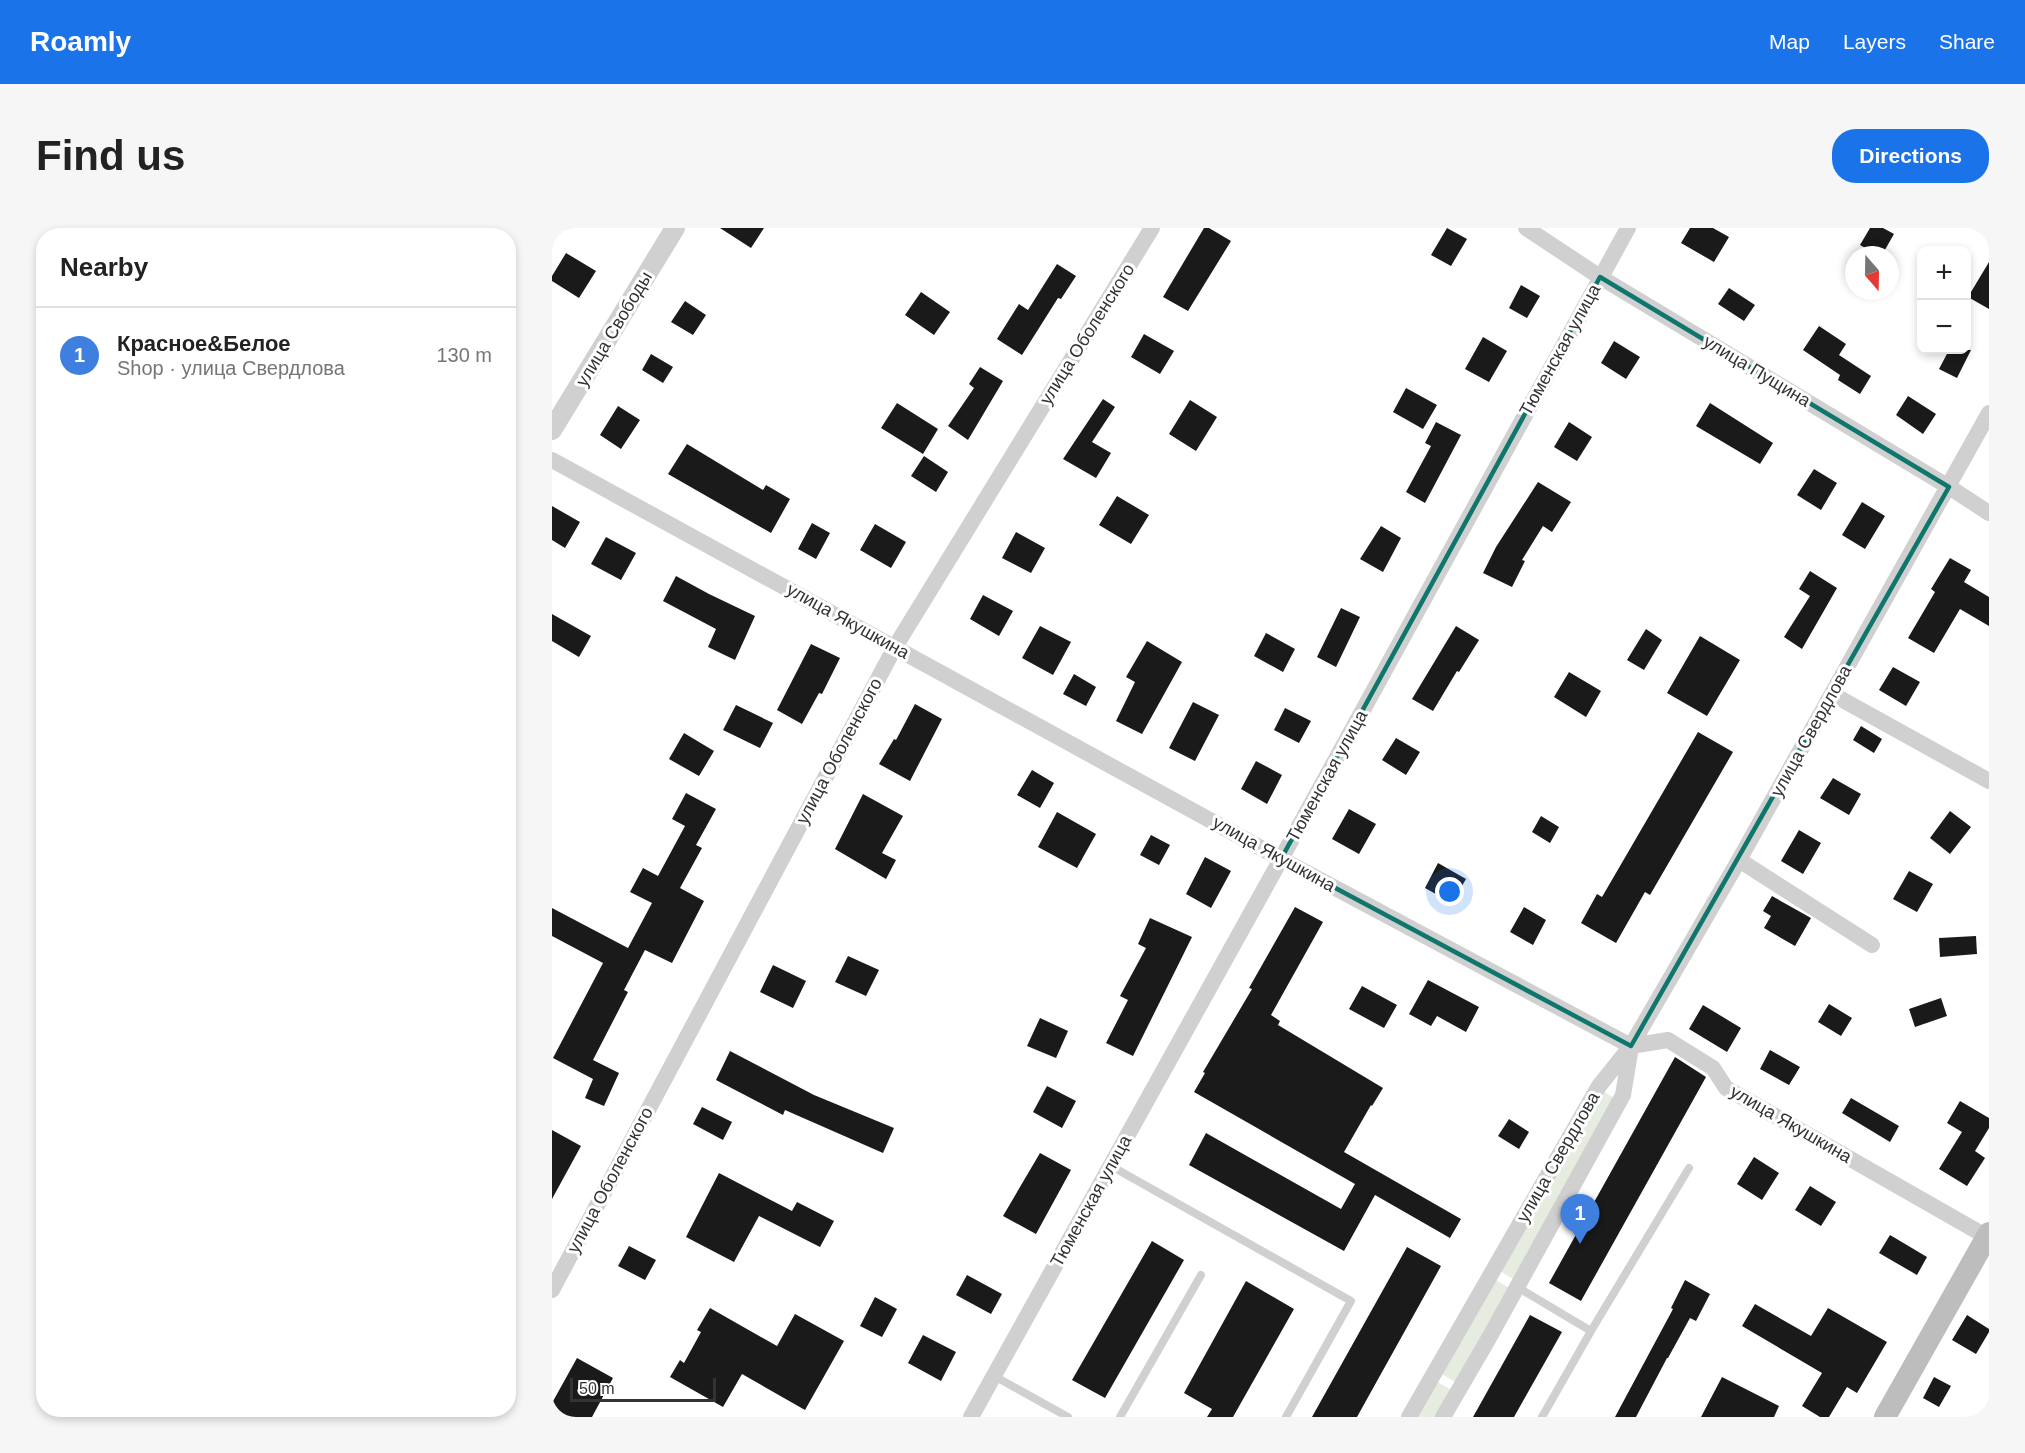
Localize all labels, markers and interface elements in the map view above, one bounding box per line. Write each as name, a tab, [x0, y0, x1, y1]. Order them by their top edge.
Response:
text: Roamly	[30, 26, 131, 57]
text: Map	[1769, 30, 1810, 53]
text: Layers	[1843, 30, 1906, 53]
text: Share	[1939, 30, 1995, 53]
button: Directions	[1832, 129, 1989, 183]
text: Find us	[36, 132, 185, 179]
north arrow	[1845, 246, 1899, 300]
map controls	[1917, 246, 1971, 354]
button: +	[1917, 246, 1971, 300]
text: Nearby	[60, 252, 148, 282]
street label: улица Оболенского	[1036, 260, 1138, 408]
street label: улица Свободы	[572, 268, 656, 390]
street label: Тюменская улица	[1516, 280, 1605, 419]
button: −	[1917, 300, 1971, 354]
text: Красное&Белое	[117, 331, 291, 356]
street label: улица Пущина	[1700, 331, 1815, 411]
text: 1	[74, 344, 85, 366]
text: 130 m	[436, 344, 492, 366]
text: Shop · улица Свердлова	[117, 357, 345, 379]
street label: улица Якушкина	[783, 579, 914, 663]
street label: улица Свердлова	[1767, 661, 1856, 800]
street label: улица Оболенского	[792, 675, 886, 827]
street label: Тюменская улица	[1283, 706, 1372, 845]
street label: улица Якушкина	[1209, 812, 1340, 896]
your location	[1435, 877, 1464, 906]
street label: улица Якушкина	[1727, 1081, 1856, 1167]
street label: улица Свердлова	[1513, 1087, 1604, 1226]
street label: улица Оболенского	[563, 1104, 657, 1256]
street label: Тюменская улица	[1047, 1131, 1136, 1270]
pin: 1	[1560, 1194, 1600, 1244]
scale bar	[570, 1375, 716, 1402]
text: 50 m	[579, 1380, 615, 1397]

